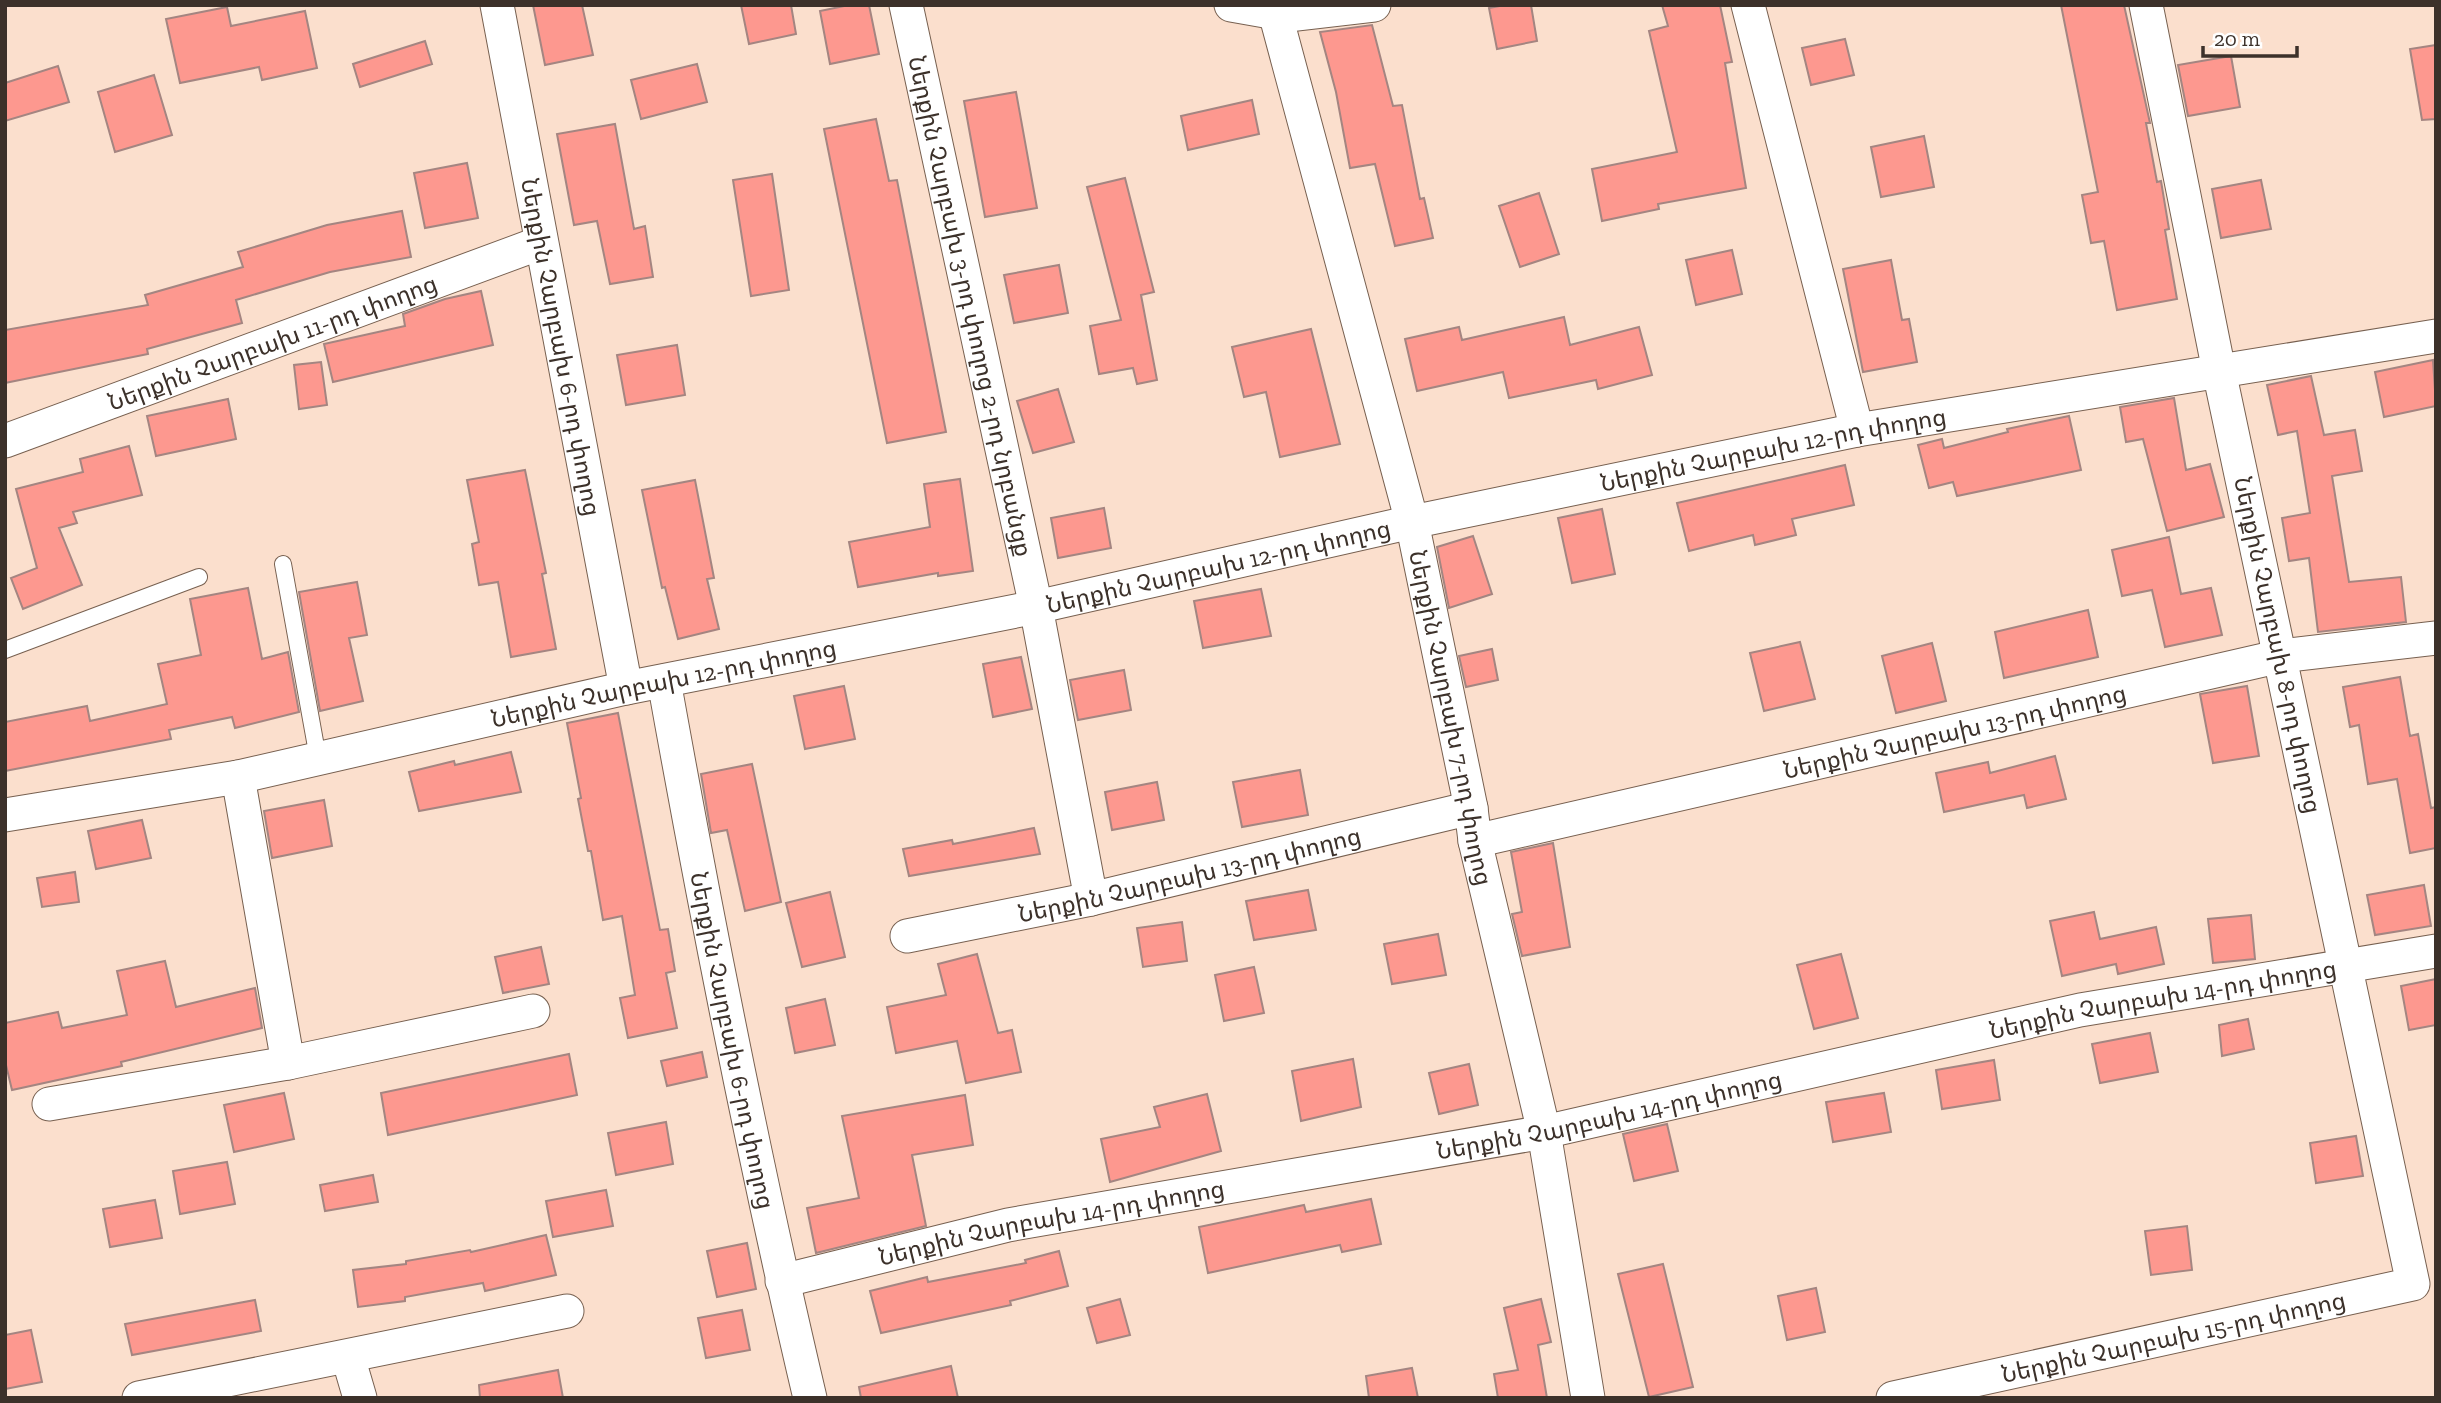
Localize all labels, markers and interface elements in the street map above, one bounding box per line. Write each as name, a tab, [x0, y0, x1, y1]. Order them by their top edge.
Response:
scale bar	[2203, 14, 2298, 58]
text: 20 m	[2214, 26, 2260, 51]
street label: Ներքին Չարբախ 3-րդ փողոց 2-րդ նրբանցք	[903, 53, 1039, 559]
street label: Ներքին Չարբախ 6-րդ փողոց	[515, 176, 608, 518]
street label: Ներքին Չարբախ 11-րդ փողոց	[104, 268, 441, 416]
street label: Ներքին Չարբախ 12-րդ փողոց	[1597, 401, 1948, 497]
street label: Ներքին Չարբախ 8-րդ փողոց	[2228, 474, 2328, 816]
street label: Ներքին Չարբախ 12-րդ փողոց	[1043, 513, 1393, 619]
street label: Ներքին Չարբախ 7-րդ փողոց	[1404, 547, 1500, 888]
street label: Ներքին Չարբախ 12-րդ փողոց	[488, 632, 839, 733]
street label: Ներքին Չարբախ 13-րդ փողոց	[1780, 678, 2129, 784]
street label: Ներքին Չարբախ 13-րդ փողոց	[1015, 820, 1364, 928]
street label: Ներքին Չարբախ 6-րդ փողոց	[685, 869, 781, 1212]
street label: Ներքին Չարբախ 14-րդ փողոց	[1986, 953, 2339, 1045]
street label: Ներքին Չարբախ 14-րդ փողոց	[1434, 1064, 1785, 1165]
street label: Ներքին Չարբախ 14-րդ փողոց	[875, 1173, 1227, 1271]
street label: Ներքին Չարբախ 15-րդ փողոց	[1998, 1285, 2348, 1388]

